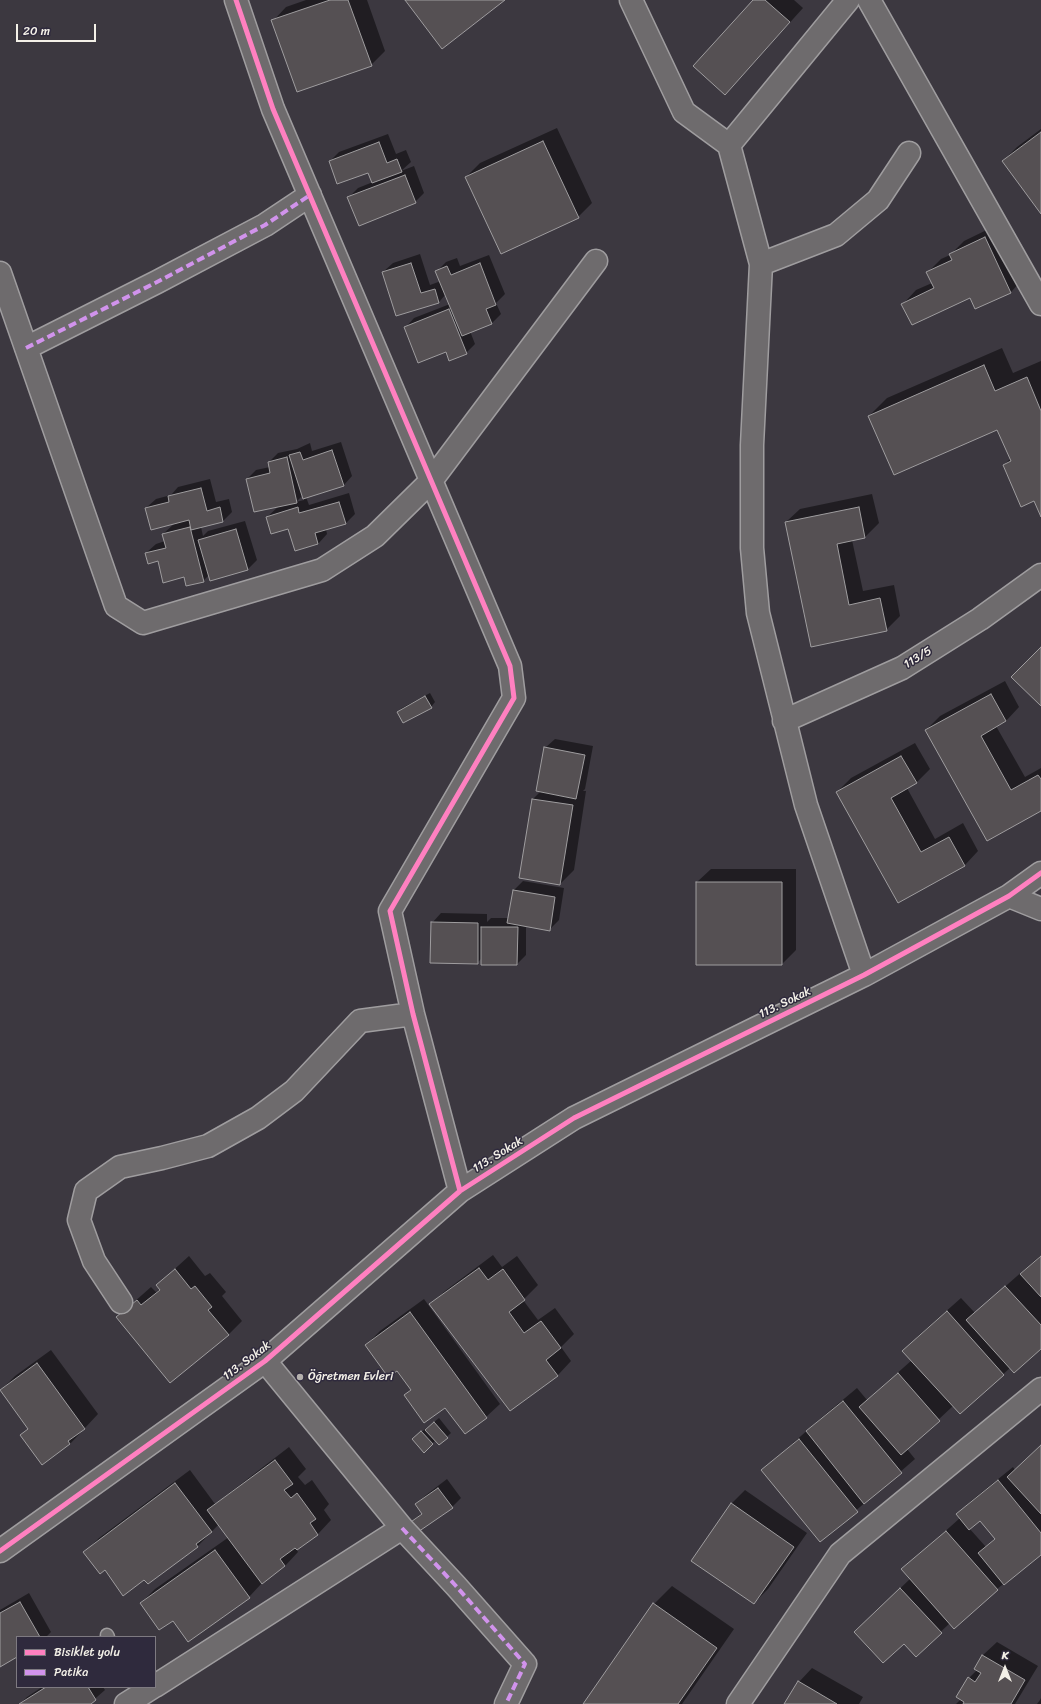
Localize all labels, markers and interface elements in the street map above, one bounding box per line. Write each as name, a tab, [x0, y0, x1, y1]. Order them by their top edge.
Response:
scale bar	[18, 16, 98, 42]
text: 20 m	[23, 20, 50, 42]
street label: 113/5	[901, 644, 935, 672]
street label: 113. Sokak	[757, 984, 813, 1022]
street label: 113. Sokak	[470, 1134, 526, 1176]
street label: 113. Sokak	[220, 1338, 274, 1384]
place label: Öğretmen Evleri	[308, 1370, 393, 1384]
marker: Öğretmen Evleri	[295, 1372, 305, 1382]
legend	[16, 1636, 156, 1688]
text: Bisiklet yolu	[54, 1641, 120, 1663]
text: K	[1002, 1646, 1008, 1665]
north arrow	[985, 1648, 1025, 1688]
text: Patika	[54, 1661, 88, 1683]

